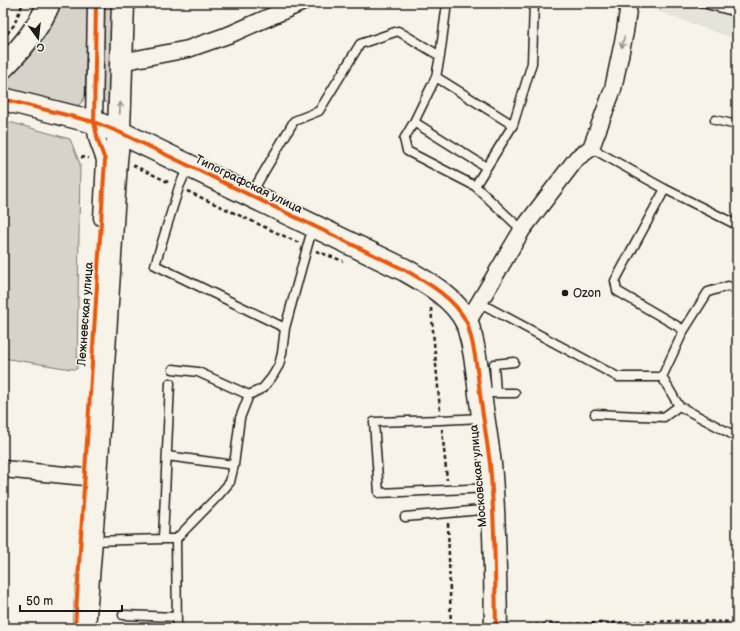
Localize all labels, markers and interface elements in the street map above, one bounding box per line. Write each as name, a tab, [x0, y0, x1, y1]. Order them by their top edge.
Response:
north arrow	[18, 18, 58, 58]
one-way arrow	[619, 35, 627, 48]
text: С	[35, 40, 46, 55]
one-way arrow	[116, 102, 123, 115]
street label: Типографская улица	[193, 152, 305, 217]
street label: Лежневская улица	[74, 261, 97, 368]
place label: Ozon	[573, 286, 601, 301]
marker: Ozon	[560, 288, 570, 298]
street label: Московская улица	[467, 424, 490, 528]
scale bar	[20, 587, 122, 613]
text: 50 m	[26, 594, 53, 609]

